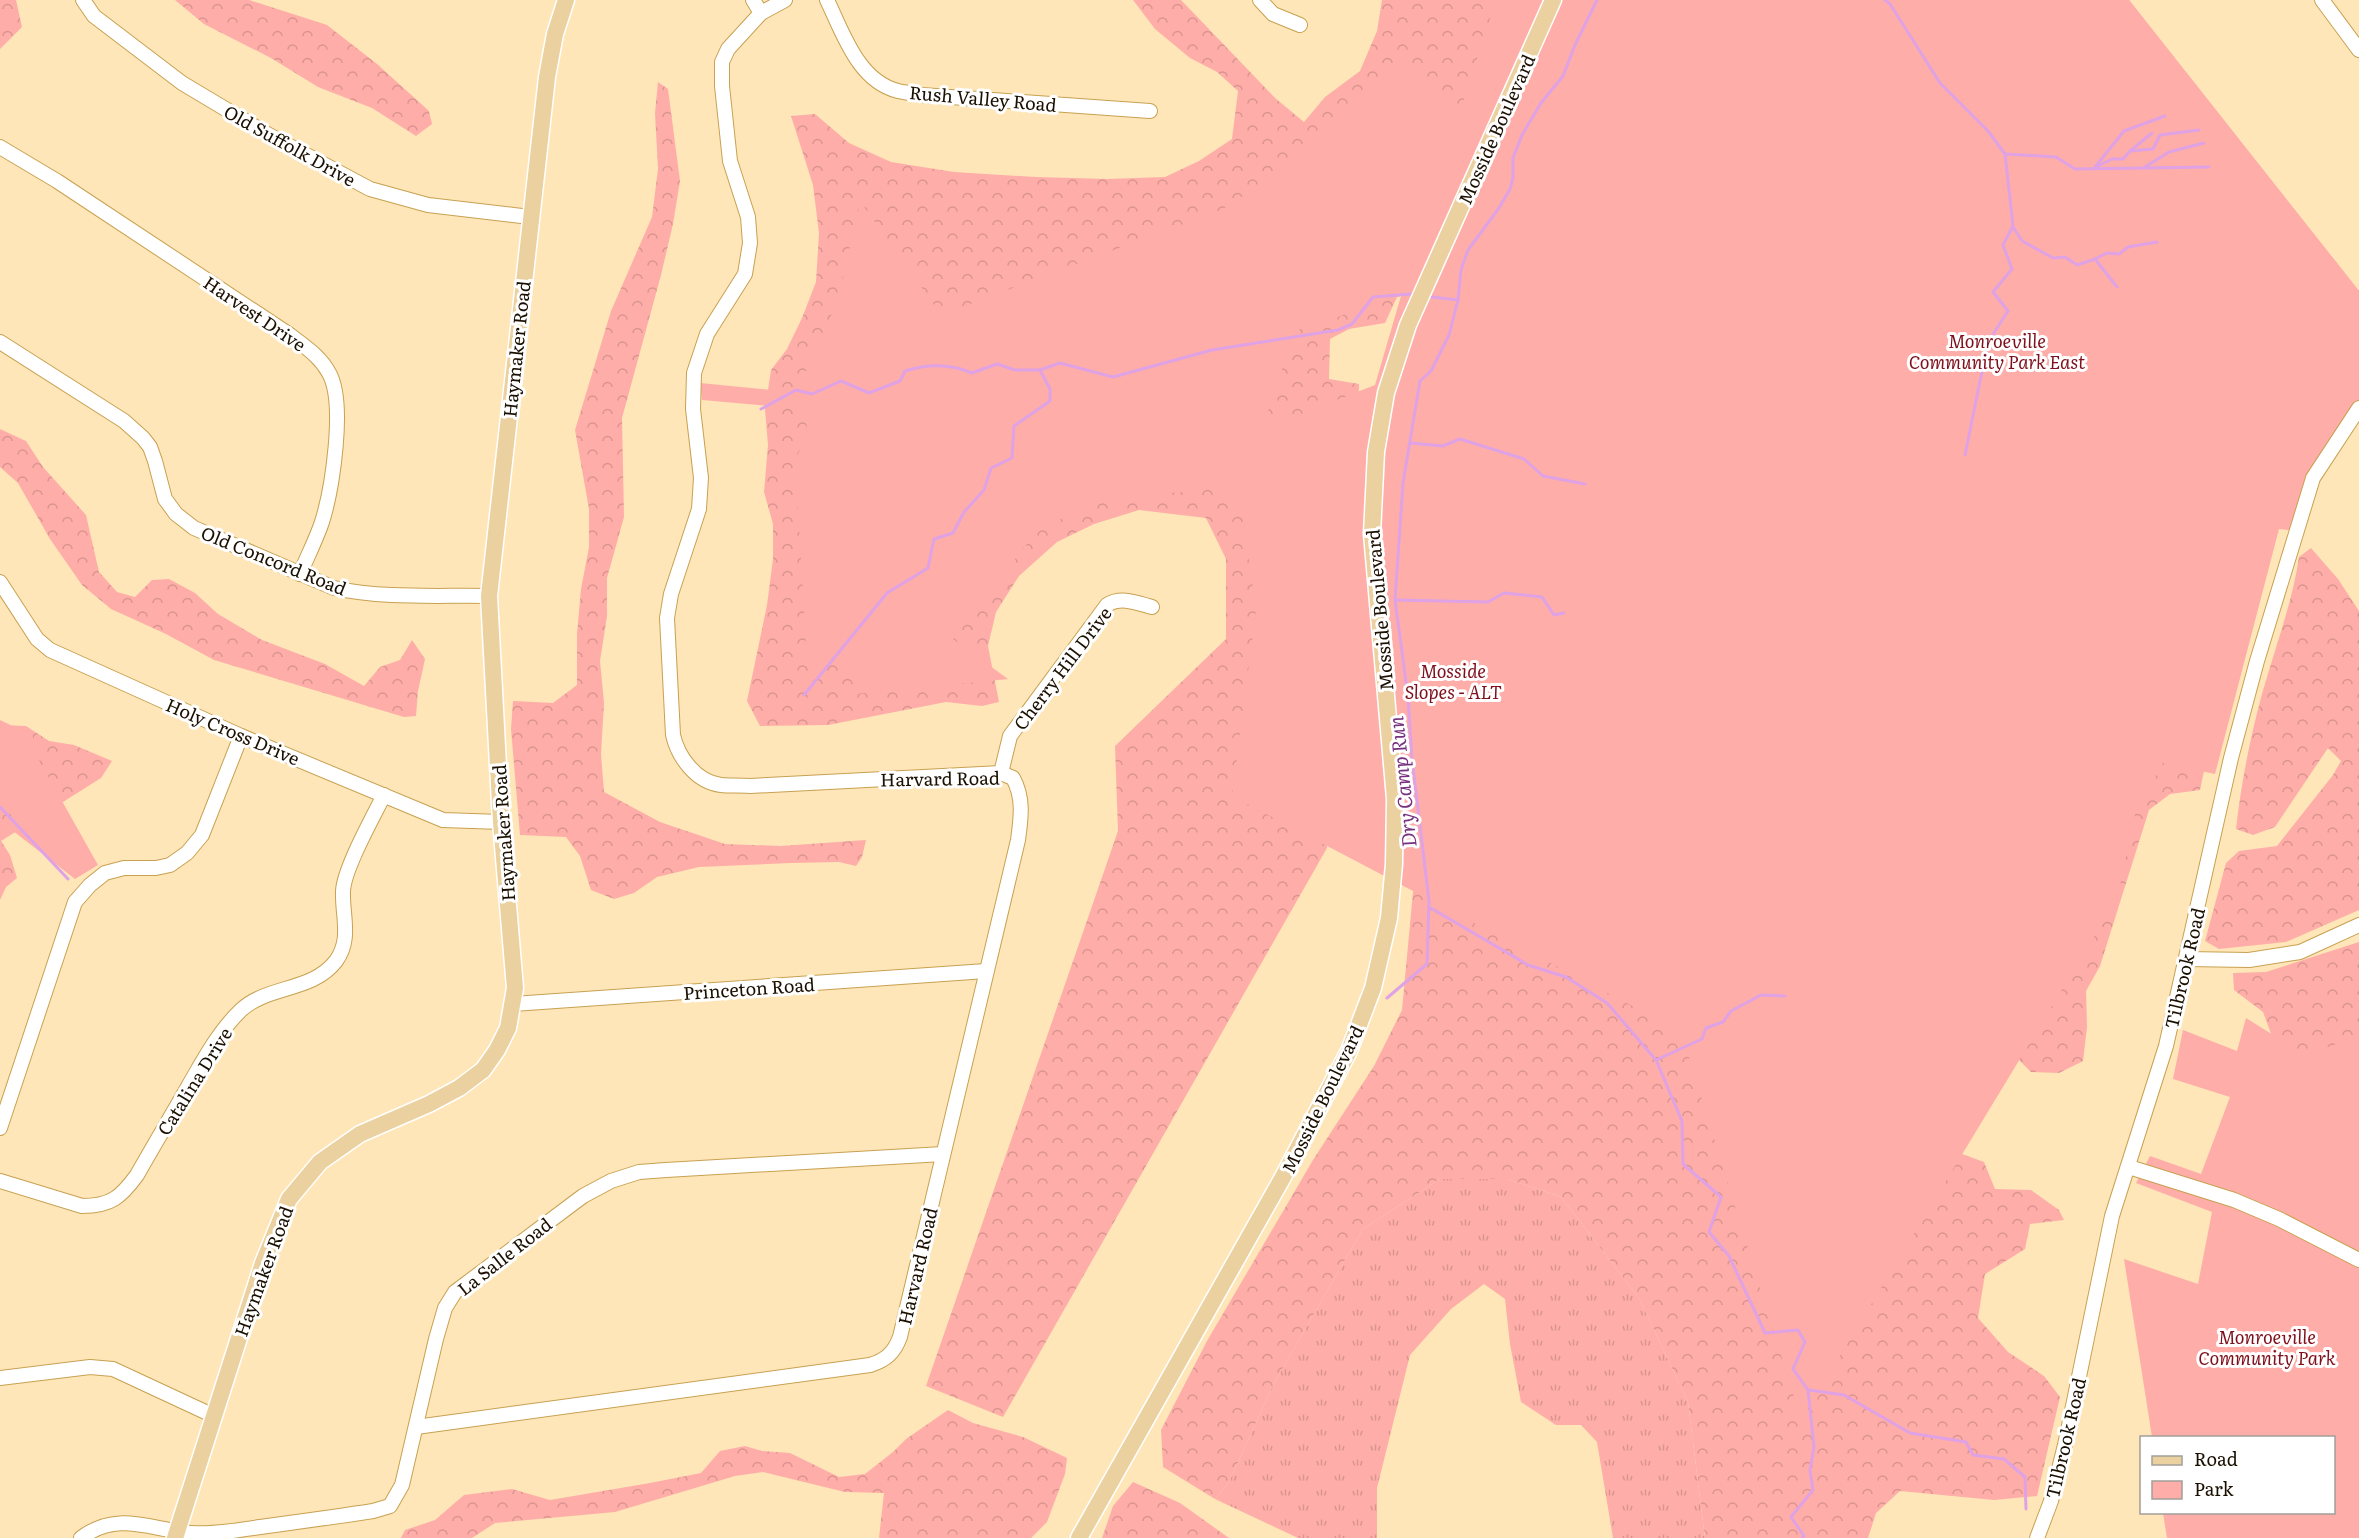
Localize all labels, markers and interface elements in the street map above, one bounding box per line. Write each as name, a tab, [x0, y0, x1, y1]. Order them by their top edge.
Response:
street label: Mosside Boulevard	[1451, 50, 1541, 208]
street label: Rush Valley Road	[908, 78, 1058, 118]
street label: Old Suffolk Drive	[219, 98, 361, 192]
street label: Harvest Drive	[198, 269, 312, 357]
street label: Haymaker Road	[495, 279, 537, 419]
park label: Monroeville Community Park East	[1909, 327, 2085, 375]
street label: Old Concord Road	[197, 519, 351, 601]
street label: Mosside Boulevard	[1358, 528, 1400, 692]
street label: Cherry Hill Drive	[1007, 601, 1117, 735]
park label: Mosside Slopes - ALT	[1405, 657, 1502, 705]
street label: Holy Cross Drive	[162, 691, 304, 771]
water label: Dry Camp Run	[1379, 715, 1423, 849]
street label: Harvard Road	[880, 763, 1000, 793]
street label: Haymaker Road	[485, 764, 521, 902]
street label: Tilbrook Road	[2157, 905, 2211, 1031]
street label: Princeton Road	[682, 970, 816, 1006]
street label: Mosside Boulevard	[1274, 1020, 1370, 1178]
street label: Catalina Drive	[150, 1022, 238, 1140]
street label: Haymaker Road	[227, 1202, 299, 1340]
street label: Harvard Road	[890, 1205, 944, 1327]
street label: La Salle Road	[451, 1210, 557, 1302]
park label: Monroeville Community Park	[2198, 1323, 2336, 1371]
street label: Tilbrook Road	[2038, 1375, 2092, 1501]
legend	[2140, 1436, 2335, 1514]
text: Road	[2194, 1445, 2238, 1472]
text: Park	[2194, 1475, 2235, 1502]

